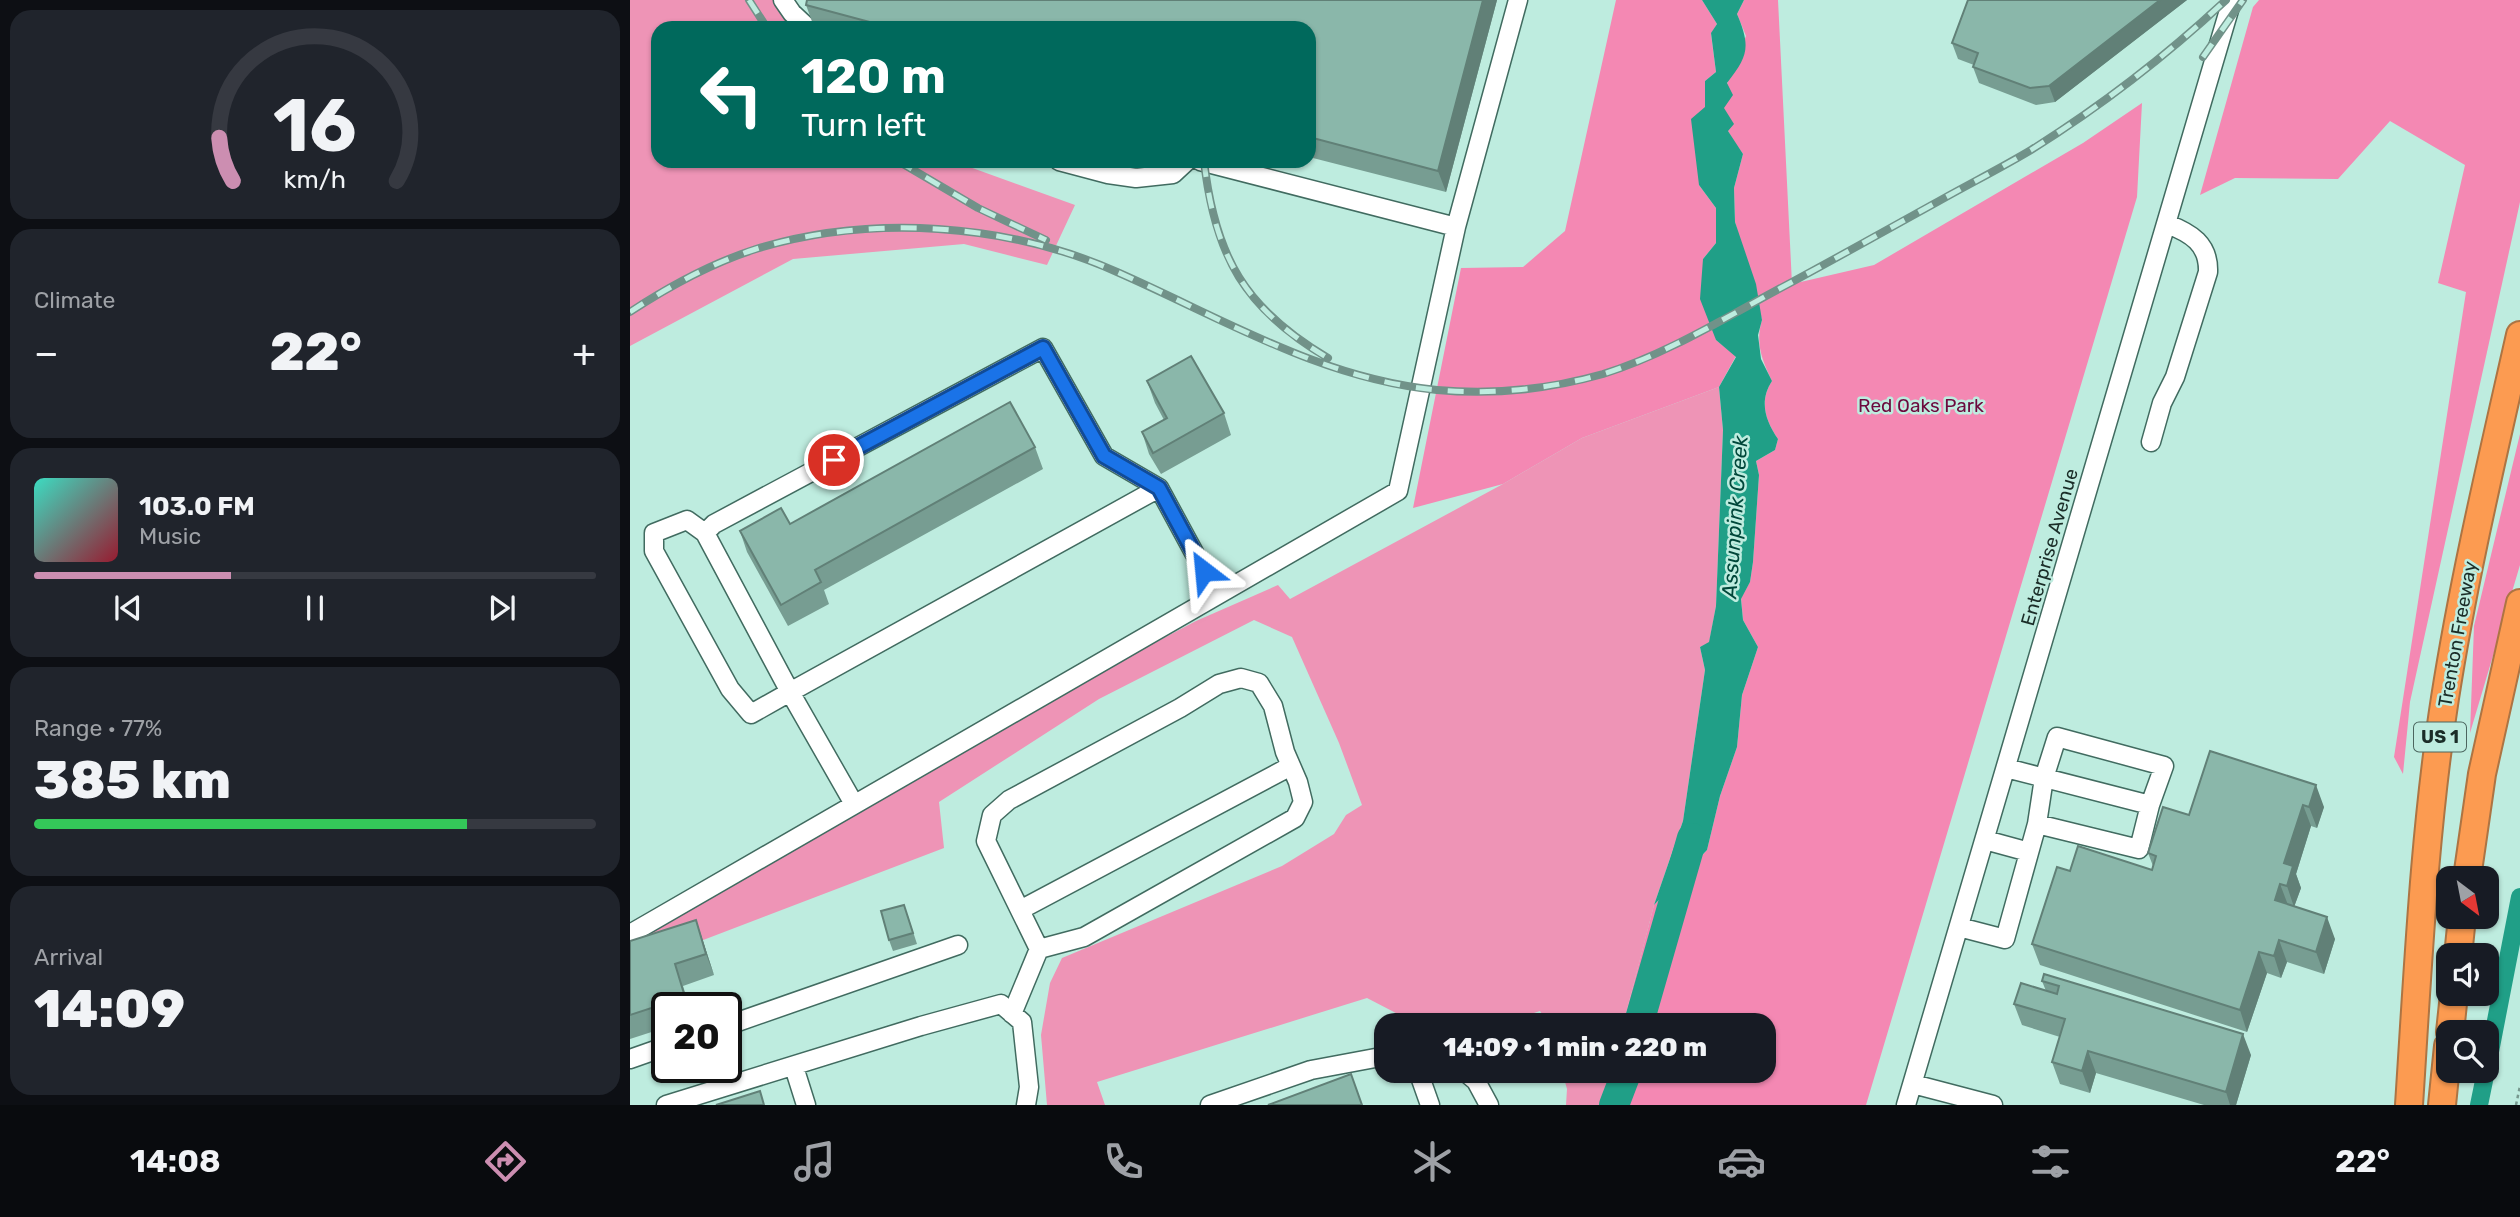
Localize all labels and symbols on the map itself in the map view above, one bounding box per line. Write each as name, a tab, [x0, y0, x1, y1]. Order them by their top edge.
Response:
park label: Red Oaks Park	[1858, 394, 1984, 417]
pin	[804, 430, 864, 490]
water label: Assunpink Creek	[1716, 434, 1753, 600]
street label: Enterprise Avenue	[2016, 466, 2083, 628]
position arrow	[1167, 534, 1241, 608]
street label: Trenton Freeway	[2433, 559, 2482, 709]
road number: US 1	[2414, 722, 2466, 752]
north arrow	[2436, 866, 2499, 929]
speed limit sign: 20	[651, 992, 742, 1083]

